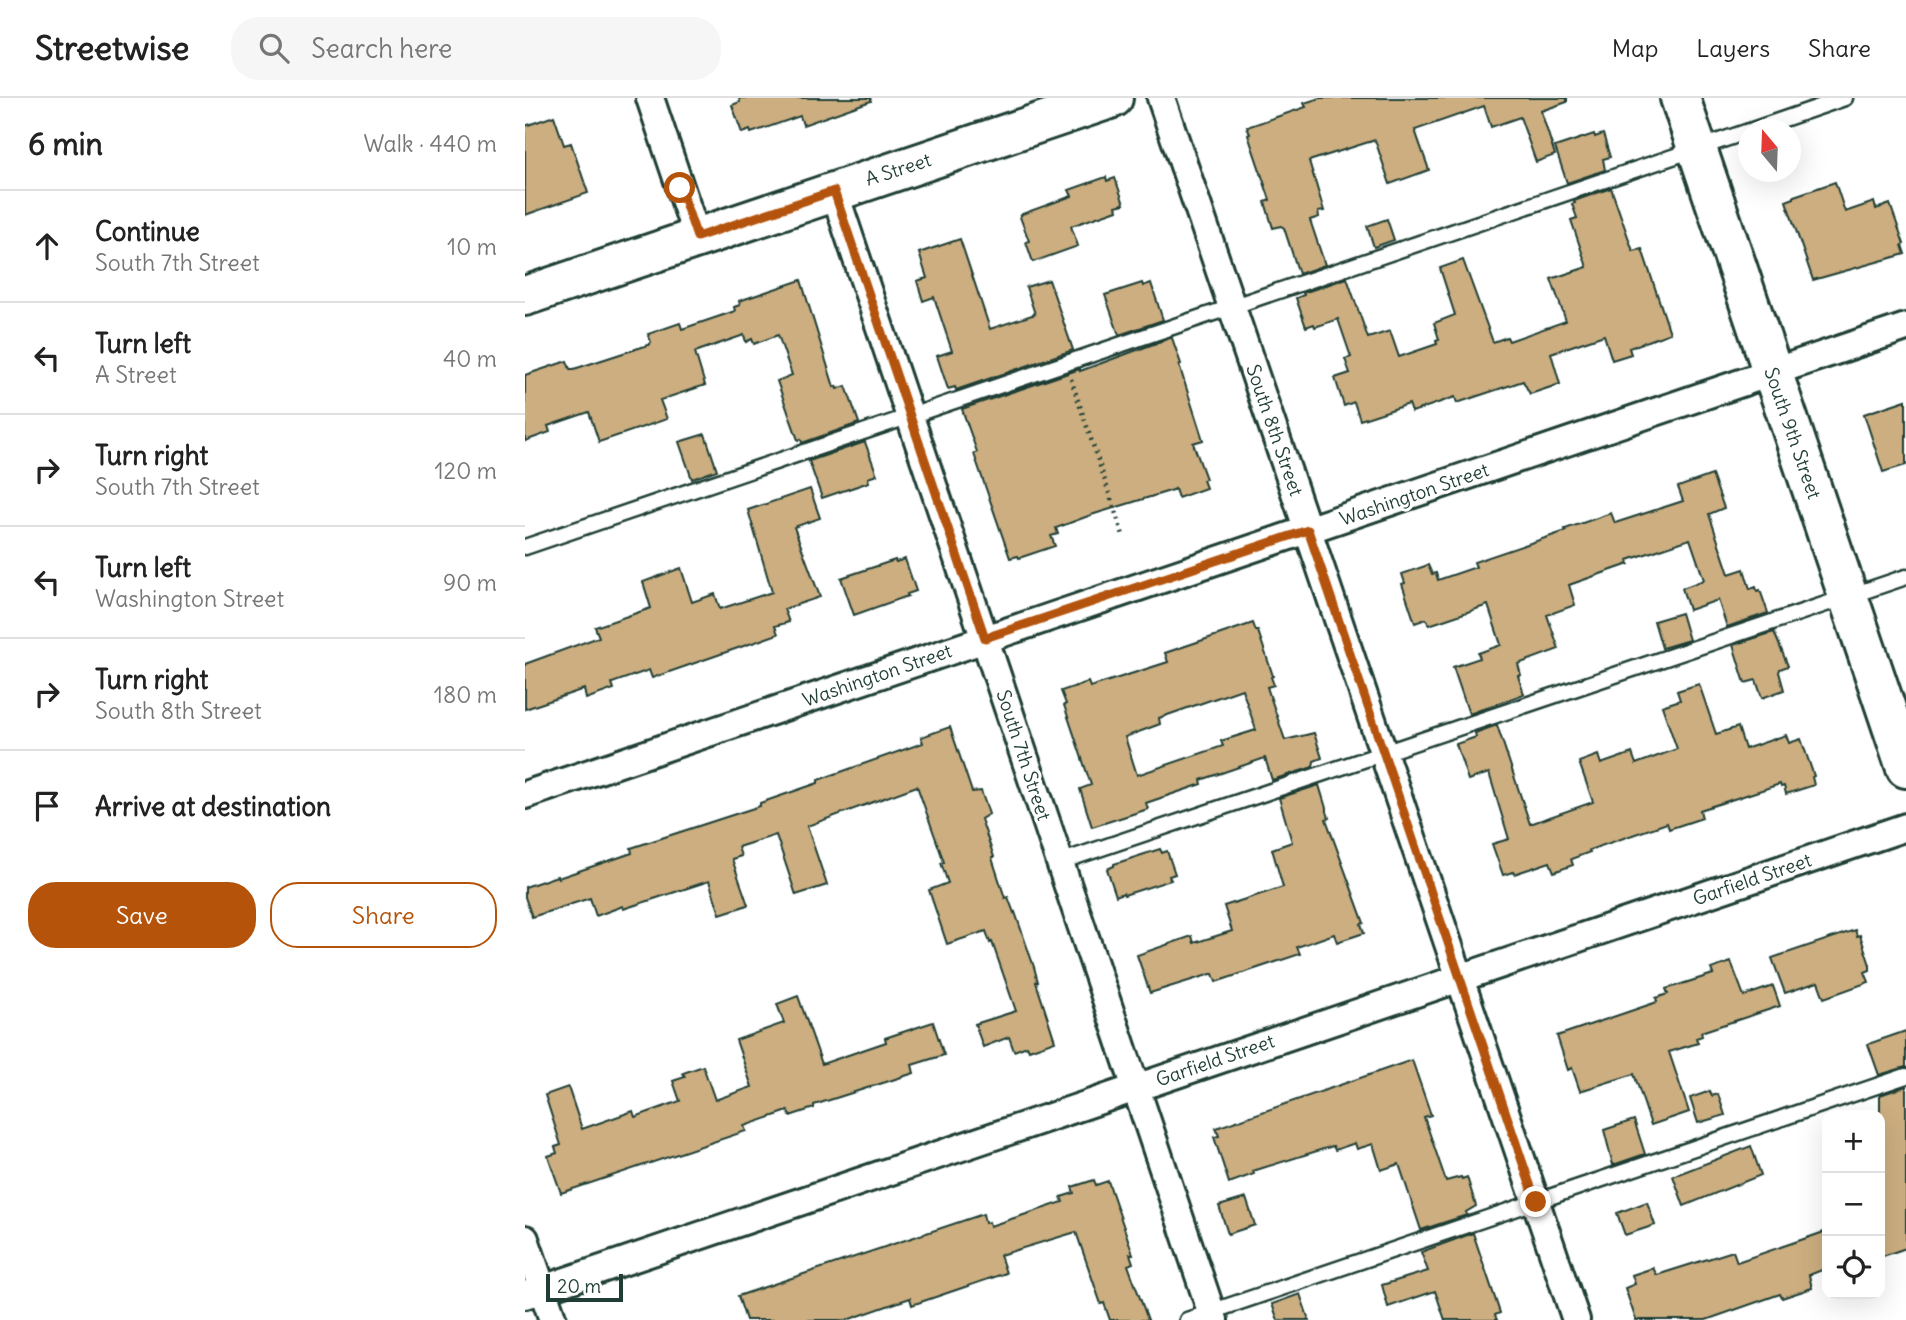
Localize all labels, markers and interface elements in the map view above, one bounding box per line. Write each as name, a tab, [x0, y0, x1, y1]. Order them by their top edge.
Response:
search box	[231, 17, 721, 80]
text: Streetwise	[35, 27, 189, 69]
icon: search	[255, 29, 293, 67]
text: Search here	[311, 32, 452, 65]
text: Map	[1612, 33, 1658, 63]
text: Layers	[1696, 33, 1770, 63]
text: Share	[1808, 33, 1871, 63]
north arrow	[1738, 119, 1801, 182]
text: 6 min	[28, 125, 103, 163]
text: Walk · 440 m	[363, 129, 497, 158]
street label: A Street	[862, 147, 934, 191]
route start	[664, 172, 695, 203]
text: Continue	[95, 215, 200, 248]
icon: ahead	[28, 227, 66, 265]
text: 10 m	[447, 232, 497, 261]
text: South 7th Street	[95, 248, 260, 277]
text: Turn left	[95, 327, 191, 360]
icon: left	[28, 339, 66, 377]
text: 40 m	[443, 344, 497, 373]
text: A Street	[95, 360, 177, 389]
street label: South 8th Street	[1241, 361, 1309, 499]
street label: South 9th Street	[1759, 364, 1827, 502]
text: Turn right	[95, 439, 208, 472]
icon: right	[28, 451, 66, 489]
text: 120 m	[434, 456, 497, 485]
street label: Washington Street	[1336, 457, 1492, 531]
text: South 7th Street	[95, 472, 260, 501]
text: Turn left	[95, 551, 191, 584]
icon: left	[28, 563, 66, 601]
text: 90 m	[443, 568, 497, 597]
text: Washington Street	[95, 584, 284, 613]
street label: Washington Street	[799, 638, 955, 712]
text: Turn right	[95, 663, 208, 696]
icon: right	[28, 675, 66, 713]
text: 180 m	[434, 680, 497, 709]
street label: South 7th Street	[992, 687, 1056, 823]
text: South 8th Street	[95, 696, 262, 725]
icon: arrive	[28, 787, 66, 825]
text: Arrive at destination	[95, 790, 331, 823]
street label: Garfield Street	[1690, 848, 1814, 910]
button: Save	[28, 882, 256, 948]
button: Share	[270, 882, 497, 948]
street label: Garfield Street	[1153, 1029, 1277, 1091]
map controls	[1822, 1110, 1885, 1299]
button: +	[1822, 1110, 1885, 1173]
button: −	[1822, 1173, 1885, 1236]
route end	[1520, 1186, 1551, 1217]
button: locate	[1822, 1236, 1885, 1299]
scale bar	[546, 1271, 623, 1303]
text: 20 m	[557, 1274, 601, 1298]

